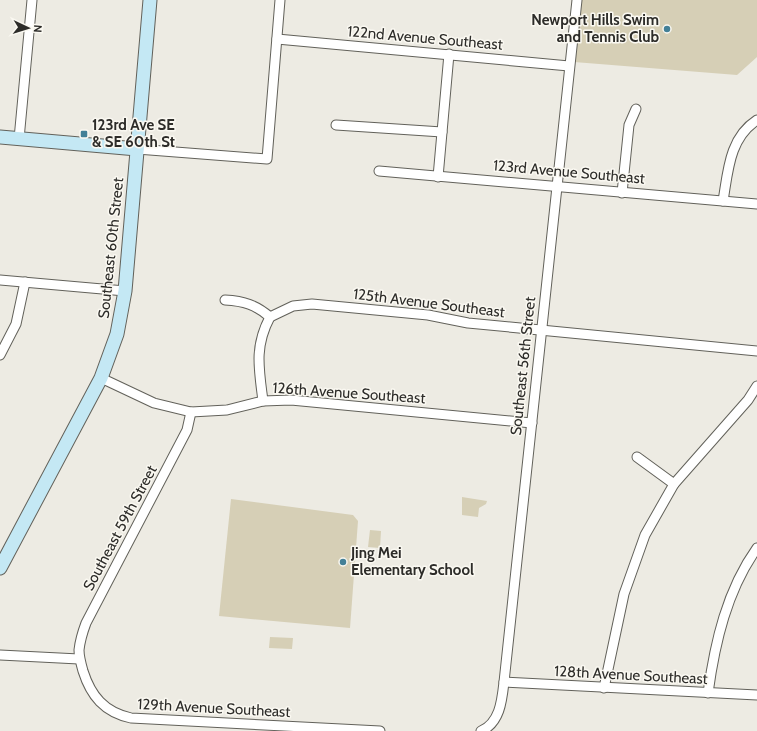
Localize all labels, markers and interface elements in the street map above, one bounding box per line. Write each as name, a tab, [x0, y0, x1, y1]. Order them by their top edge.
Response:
north arrow	[8, 8, 48, 48]
place label: Newport Hills Swim and Tennis Club	[531, 11, 659, 46]
street label: 122nd Avenue Southeast	[347, 22, 503, 54]
text: N	[31, 24, 45, 33]
marker: Newport Hills Swim and Tennis Club	[662, 24, 672, 34]
place label: 123rd Ave SE & SE 60th St	[92, 116, 175, 151]
marker: 123rd Ave SE & SE 60th St	[79, 129, 89, 139]
street label: 123rd Avenue Southeast	[492, 156, 646, 188]
street label: Southeast 60th Street	[95, 177, 127, 319]
street label: 125th Avenue Southeast	[352, 285, 506, 321]
street label: Southeast 56th Street	[507, 296, 539, 436]
street label: 126th Avenue Southeast	[272, 379, 426, 407]
street label: Southeast 59th Street	[79, 462, 161, 594]
place label: Jing Mei Elementary School	[350, 544, 474, 579]
marker: Jing Mei Elementary School	[338, 557, 348, 567]
street label: 128th Avenue Southeast	[554, 662, 708, 688]
street label: 129th Avenue Southeast	[137, 695, 291, 721]

